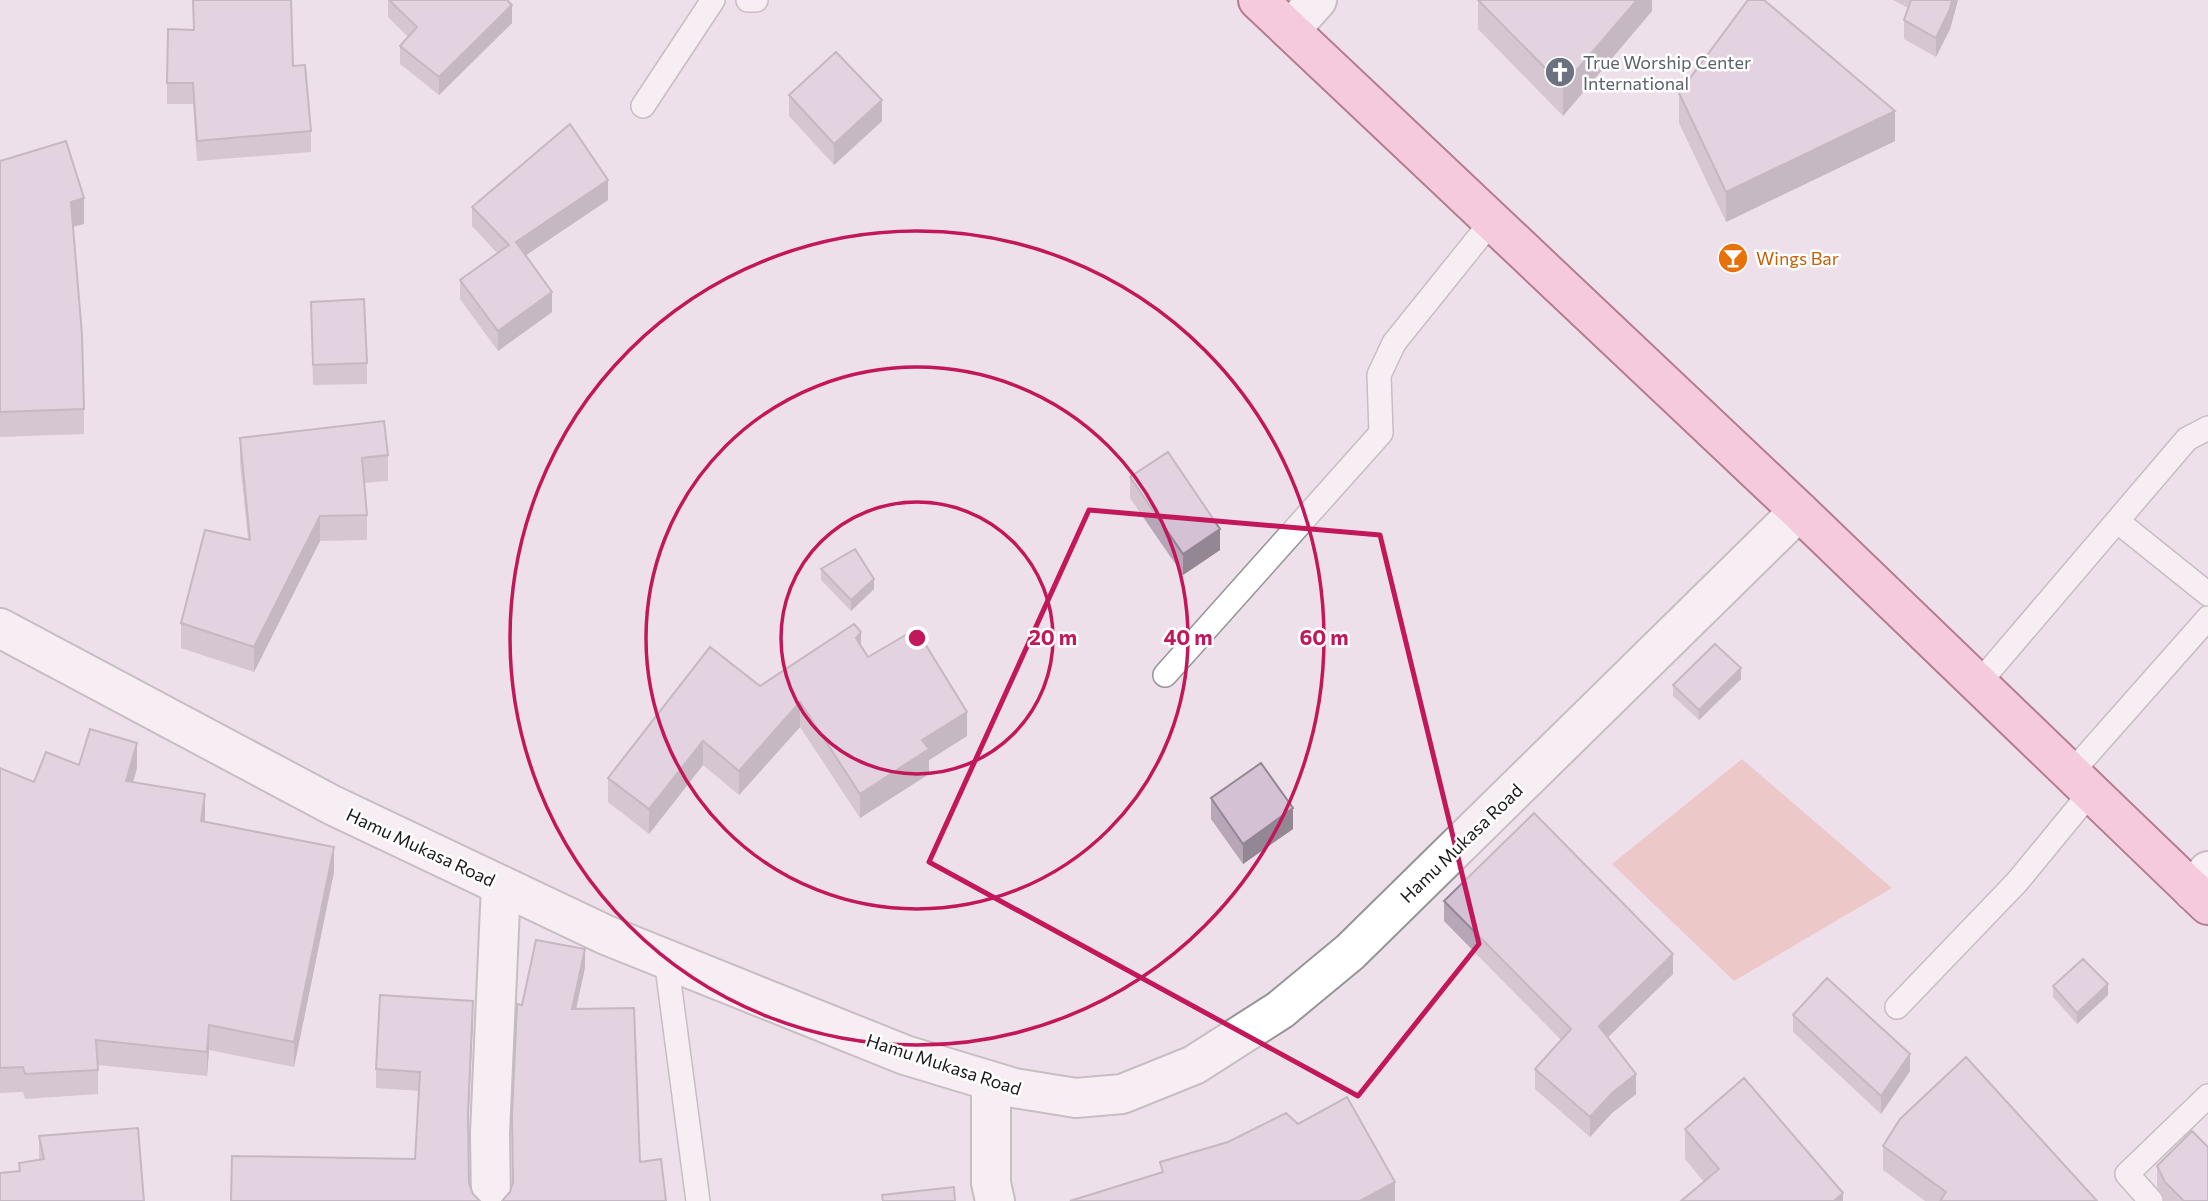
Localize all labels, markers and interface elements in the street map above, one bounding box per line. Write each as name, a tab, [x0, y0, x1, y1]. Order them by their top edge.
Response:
place label: True Worship Center International	[1583, 51, 1751, 94]
church icon: True Worship Center International	[1543, 55, 1577, 89]
bar icon: Wings Bar	[1716, 241, 1750, 275]
place label: Wings Bar	[1756, 247, 1839, 269]
text: 20 m	[1029, 624, 1077, 649]
text: 40 m	[1163, 624, 1213, 649]
text: 60 m	[1299, 624, 1349, 649]
centre of rings	[905, 626, 929, 650]
street label: Hamu Mukasa Road	[1395, 779, 1527, 907]
street label: Hamu Mukasa Road	[343, 803, 499, 891]
street label: Hamu Mukasa Road	[864, 1029, 1024, 1099]

